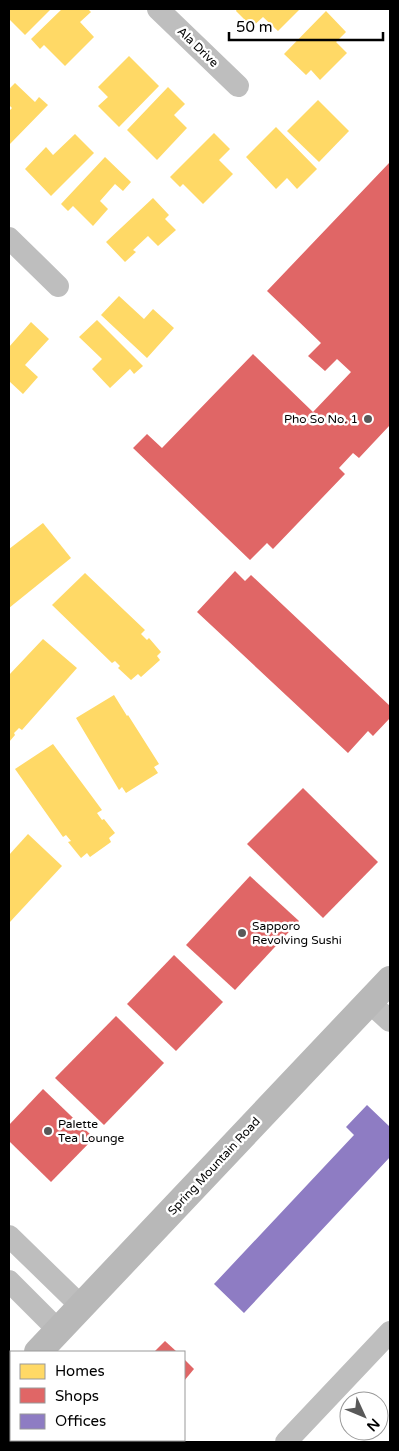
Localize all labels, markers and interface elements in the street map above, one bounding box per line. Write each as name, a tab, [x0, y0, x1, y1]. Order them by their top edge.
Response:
scale bar	[229, 10, 383, 42]
text: 50 m	[236, 18, 273, 36]
street label: Ala Drive	[175, 24, 221, 70]
place label: Pho So No. 1	[284, 412, 358, 426]
marker: Pho So No. 1	[362, 413, 374, 425]
place label: Sapporo Revolving Sushi	[252, 919, 342, 947]
marker: Sapporo Revolving Sushi	[236, 927, 248, 939]
street label: Spring Mountain Road	[165, 1114, 263, 1218]
place label: Palette Tea Lounge	[58, 1117, 125, 1145]
marker: Palette Tea Lounge	[42, 1125, 54, 1137]
legend	[10, 1351, 185, 1441]
text: Homes	[55, 1362, 105, 1380]
text: Shops	[55, 1387, 99, 1405]
north arrow	[339, 1391, 389, 1441]
text: Offices	[55, 1412, 106, 1430]
text: N	[363, 1415, 383, 1435]

